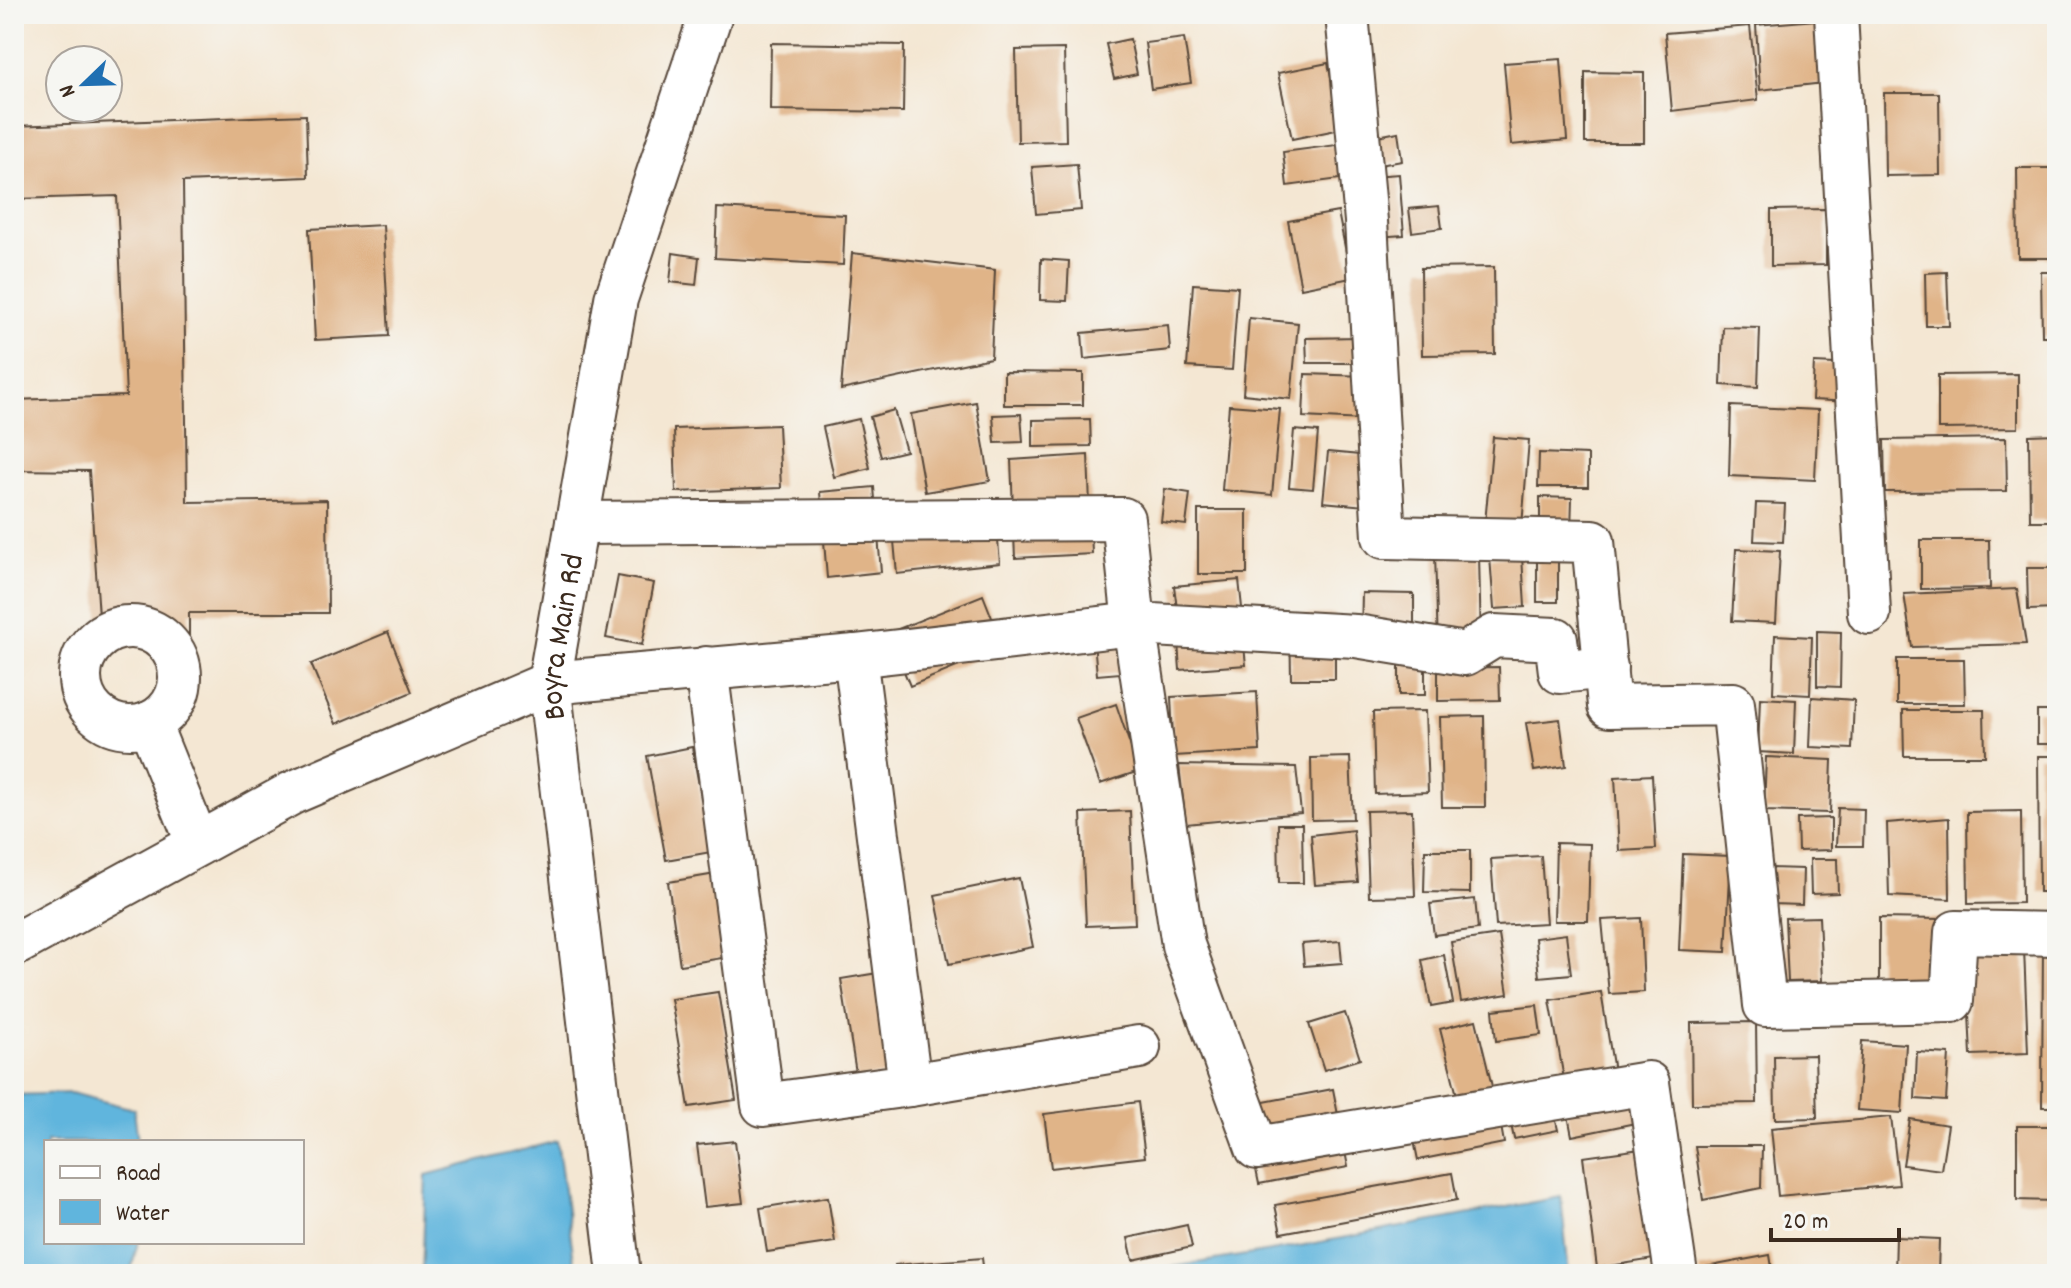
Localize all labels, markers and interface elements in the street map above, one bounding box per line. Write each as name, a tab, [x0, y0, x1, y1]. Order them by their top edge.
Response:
north arrow	[44, 44, 124, 124]
text: N	[52, 79, 85, 102]
street label: Boyra Main Rd	[530, 551, 599, 722]
legend	[44, 1140, 304, 1244]
text: Road	[116, 1158, 161, 1192]
scale bar	[1771, 1192, 1899, 1242]
text: Water	[116, 1198, 169, 1232]
text: 20 m	[1783, 1206, 1829, 1240]

